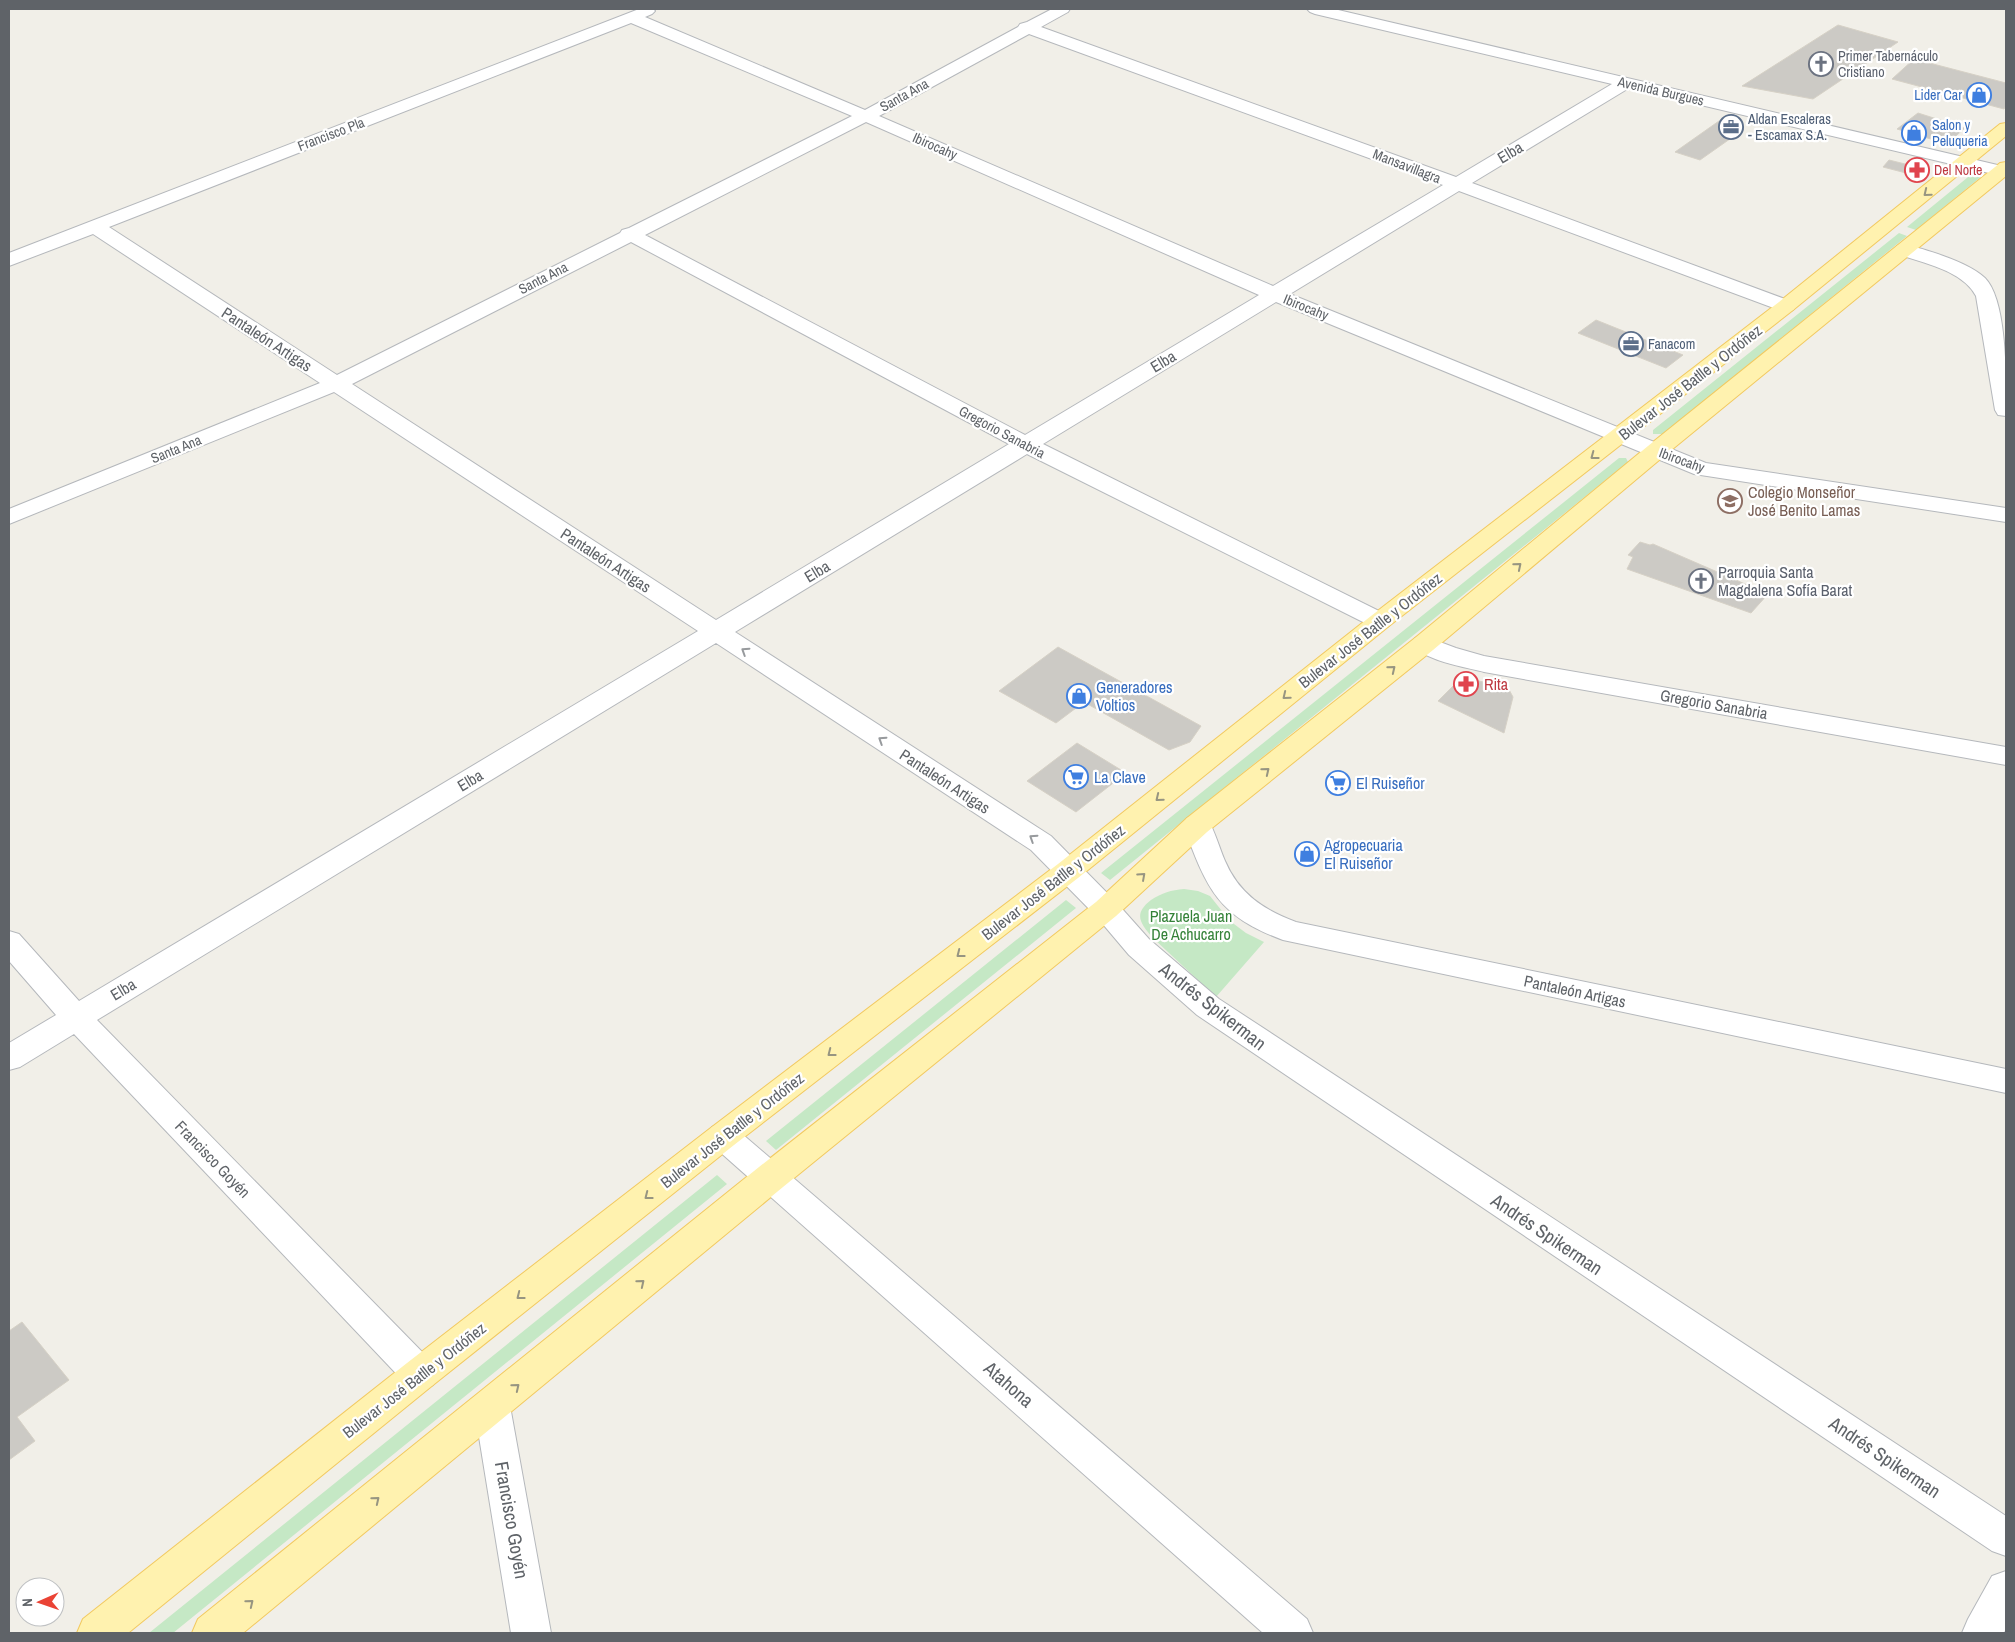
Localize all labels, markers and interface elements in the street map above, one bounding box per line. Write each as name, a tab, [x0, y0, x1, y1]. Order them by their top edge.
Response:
place label: Primer Tabernáculo Cristiano	[1838, 47, 1938, 81]
church icon: Primer Tabernáculo Cristiano	[1808, 51, 1834, 77]
street label: Avenida Burgues	[1615, 72, 1706, 110]
street label: Santa Ana	[876, 74, 932, 116]
shop icon: Lider Car	[1966, 82, 1992, 108]
place label: Lider Car	[1914, 86, 1962, 104]
place label: Aldan Escaleras - Escamax S.A.	[1747, 110, 1831, 144]
street label: Francisco Pla	[295, 113, 368, 155]
office icon: Aldan Escaleras - Escamax S.A.	[1718, 114, 1744, 140]
place label: Salon y Peluqueria	[1932, 116, 1988, 150]
shop icon: Salon y Peluqueria	[1901, 120, 1927, 146]
street label: Ibirocahy	[910, 128, 960, 164]
street label: Elba	[1493, 135, 1528, 168]
street label: Mansavillagra	[1370, 145, 1444, 187]
pharmacy icon: Del Norte	[1904, 157, 1930, 183]
place label: Del Norte	[1934, 161, 1982, 179]
one-way arrow	[1924, 187, 1933, 195]
street label: Santa Ana	[515, 258, 571, 298]
street label: Ibirocahy	[1281, 290, 1331, 324]
street label: Pantaleón Artigas	[218, 302, 316, 376]
street label: Bulevar José Batlle y Ordóñez	[1614, 319, 1767, 445]
office icon: Fanacom	[1618, 331, 1644, 357]
place label: Fanacom	[1648, 335, 1695, 353]
street label: Elba	[1146, 344, 1181, 377]
street label: Gregorio Sanabria	[956, 402, 1049, 463]
street label: Santa Ana	[148, 431, 205, 467]
street label: Ibirocahy	[1657, 443, 1708, 477]
one-way arrow	[1591, 451, 1600, 459]
place label: Colegio Monseñor José Benito Lamas	[1748, 481, 1860, 521]
school or university icon: Colegio Monseñor José Benito Lamas	[1717, 488, 1743, 514]
street label: Pantaleón Artigas	[557, 523, 655, 597]
street label: Elba	[800, 554, 835, 587]
place label: Parroquia Santa Magdalena Sofía Barat	[1718, 561, 1853, 601]
one-way arrow	[1512, 562, 1521, 571]
street label: Bulevar José Batlle y Ordóñez	[1294, 567, 1447, 693]
church icon: Parroquia Santa Magdalena Sofía Barat	[1688, 568, 1714, 594]
one-way arrow	[742, 648, 751, 657]
one-way arrow	[1386, 667, 1395, 675]
pharmacy icon: Rita	[1453, 671, 1479, 697]
place label: Rita	[1484, 673, 1509, 695]
place label: Generadores Voltios	[1096, 676, 1173, 716]
shop icon: Generadores Voltios	[1066, 683, 1092, 709]
street label: Gregorio Sanabria	[1659, 684, 1770, 724]
one-way arrow	[1283, 691, 1292, 699]
one-way arrow	[878, 736, 887, 746]
street label: Pantaleón Artigas	[896, 744, 994, 818]
street label: Elba	[453, 763, 488, 796]
supermarket icon: La Clave	[1063, 764, 1089, 790]
place label: La Clave	[1094, 766, 1146, 788]
one-way arrow	[1260, 767, 1269, 776]
supermarket icon: El Ruiseñor	[1325, 770, 1351, 796]
place label: El Ruiseñor	[1356, 772, 1425, 794]
one-way arrow	[1156, 792, 1165, 800]
street label: Bulevar José Batlle y Ordóñez	[977, 819, 1130, 945]
one-way arrow	[1029, 834, 1038, 844]
place label: Agropecuaria El Ruiseñor	[1323, 834, 1403, 874]
shop icon: Agropecuaria El Ruiseñor	[1294, 841, 1320, 867]
one-way arrow	[1136, 873, 1145, 882]
park label: Plazuela Juan De Achucarro	[1150, 905, 1232, 945]
one-way arrow	[956, 948, 966, 957]
street label: Andrés Spikerman	[1153, 955, 1272, 1056]
street label: Pantaleón Artigas	[1522, 969, 1628, 1013]
street label: Elba	[106, 972, 141, 1005]
one-way arrow	[828, 1048, 837, 1056]
street label: Bulevar José Batlle y Ordóñez	[656, 1067, 809, 1193]
street label: Francisco Goyén	[170, 1115, 256, 1203]
street label: Andrés Spikerman	[1485, 1187, 1608, 1281]
one-way arrow	[644, 1190, 653, 1199]
one-way arrow	[635, 1281, 644, 1289]
one-way arrow	[516, 1290, 526, 1299]
street label: Bulevar José Batlle y Ordóñez	[338, 1317, 491, 1443]
street label: Atahona	[978, 1354, 1040, 1413]
one-way arrow	[510, 1383, 519, 1392]
street label: Andrés Spikerman	[1823, 1410, 1946, 1504]
street label: Francisco Goyén	[489, 1459, 535, 1581]
one-way arrow	[370, 1498, 379, 1506]
north arrow	[15, 1577, 65, 1627]
text: N	[18, 1598, 36, 1607]
one-way arrow	[244, 1600, 253, 1608]

